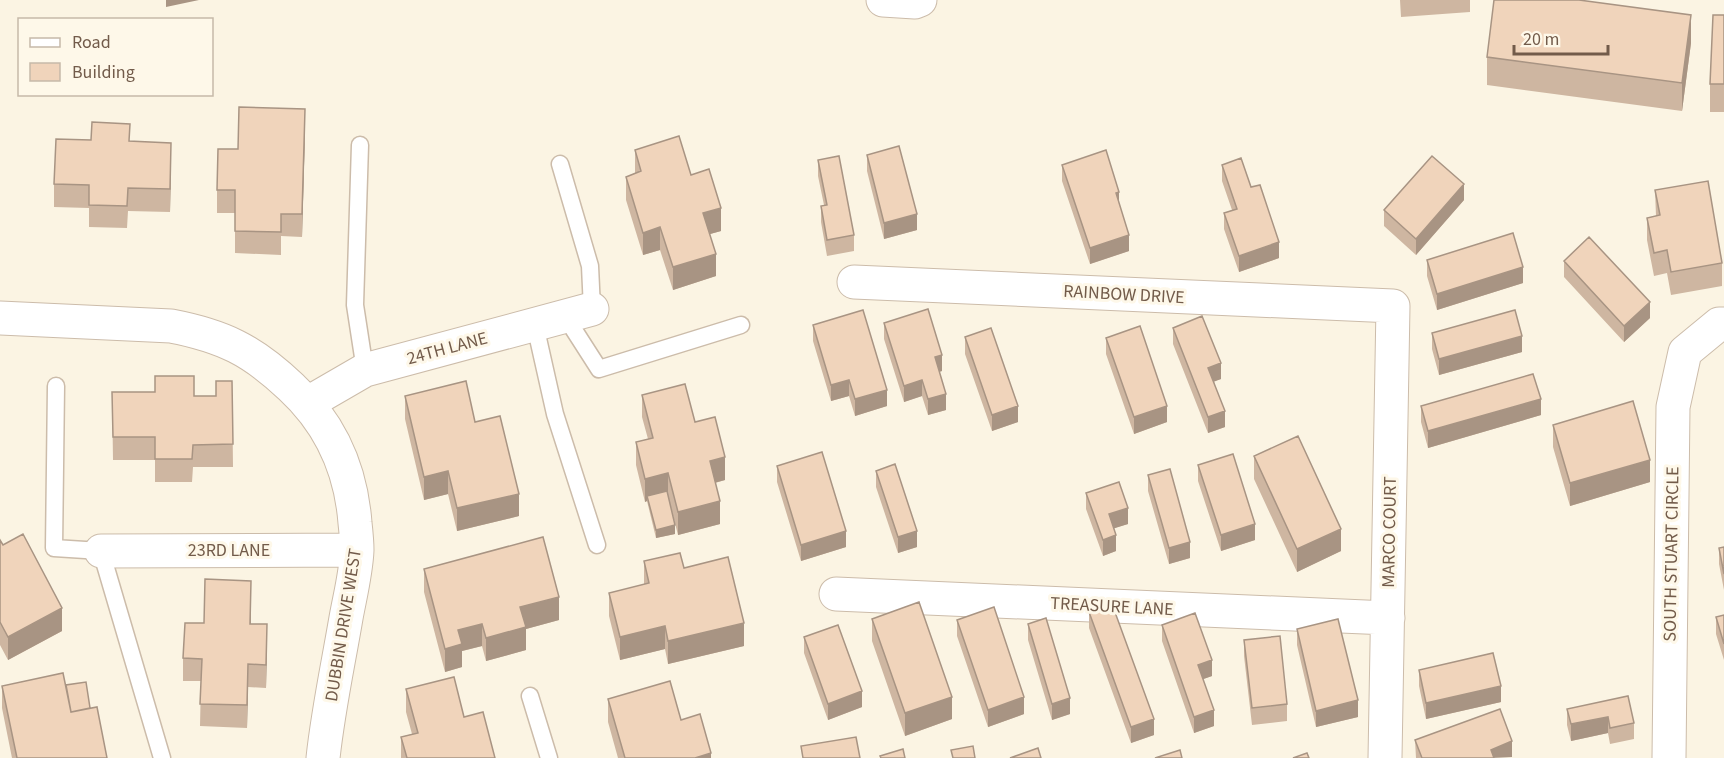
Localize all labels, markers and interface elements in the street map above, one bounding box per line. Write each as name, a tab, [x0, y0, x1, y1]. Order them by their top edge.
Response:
legend	[18, 18, 213, 96]
scale bar	[1514, 18, 1608, 56]
text: 20 m	[1523, 27, 1559, 52]
text: Road	[72, 30, 111, 55]
text: Building	[72, 60, 135, 85]
street label: RAINBOW DRIVE	[1063, 279, 1185, 310]
street label: 24TH LANE	[404, 326, 490, 371]
street label: SOUTH STUART CIRCLE	[1657, 466, 1686, 642]
street label: MARCO COURT	[1376, 476, 1403, 588]
street label: 23RD LANE	[188, 538, 270, 563]
street label: DUBBIN DRIVE WEST	[319, 546, 368, 703]
street label: TREASURE LANE	[1050, 591, 1174, 622]

